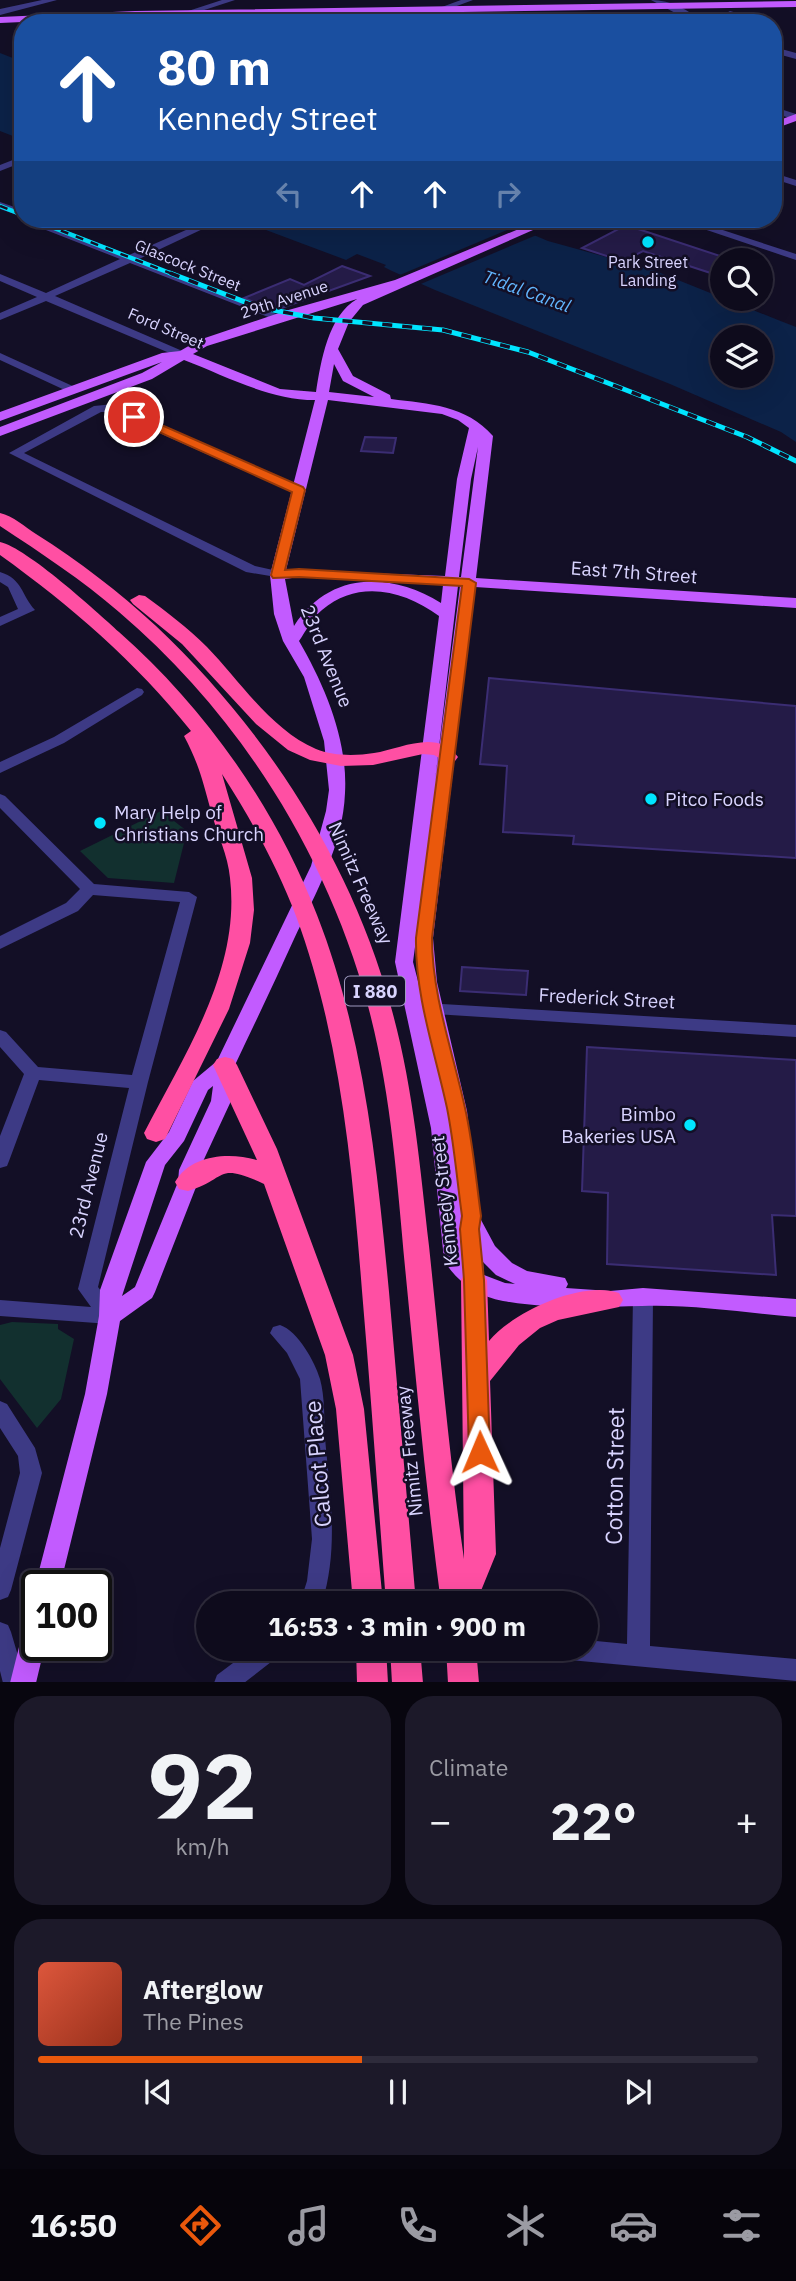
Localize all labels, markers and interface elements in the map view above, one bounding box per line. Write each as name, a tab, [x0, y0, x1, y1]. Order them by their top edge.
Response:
text: 80 m	[157, 35, 271, 98]
icon: ahead	[42, 42, 133, 133]
text: Kennedy Street	[157, 97, 378, 139]
icon: left	[270, 175, 308, 213]
icon: ahead	[343, 175, 381, 213]
icon: ahead	[416, 175, 454, 213]
icon: right	[489, 175, 527, 213]
marker: Park Street Landing	[640, 234, 656, 250]
street label: Glascock Street	[132, 235, 244, 295]
map controls	[710, 248, 773, 388]
button: search	[710, 248, 773, 311]
place label: Park Street Landing	[608, 252, 688, 290]
water label: Tidal Canal	[480, 265, 574, 318]
street label: 29th Avenue	[238, 275, 331, 323]
street label: Ford Street	[125, 303, 207, 353]
button: layers	[710, 325, 773, 388]
pin	[104, 387, 164, 447]
icon: arrive	[115, 398, 153, 436]
street label: East 7th Street	[570, 556, 698, 588]
street label: 23rd Avenue	[296, 601, 358, 711]
place label: Pitco Foods	[665, 787, 764, 811]
marker: Pitco Foods	[643, 791, 659, 807]
place label: Mary Help of Christians Church	[114, 800, 264, 846]
marker: Mary Help of Christians Church	[92, 815, 108, 831]
street label: Nimitz Freeway	[323, 818, 399, 948]
road number: I 880	[345, 976, 405, 1006]
street label: Frederick Street	[538, 982, 676, 1014]
place label: Bimbo Bakeries USA	[561, 1102, 676, 1148]
marker: Bimbo Bakeries USA	[682, 1117, 698, 1133]
street label: 23rd Avenue	[63, 1129, 113, 1241]
street label: Kennedy Street	[425, 1135, 463, 1267]
street label: Nimitz Freeway	[390, 1384, 428, 1518]
street label: Calcot Place	[297, 1399, 337, 1529]
street label: Cotton Street	[598, 1407, 630, 1545]
position arrow	[443, 1415, 517, 1489]
speed limit sign: 100	[21, 1570, 112, 1661]
text: 16:53 · 3 min · 900 m	[268, 1609, 526, 1643]
text: 92	[148, 1726, 257, 1844]
text: Climate	[429, 1752, 508, 1782]
text: 22°	[550, 1787, 637, 1854]
text: −	[429, 1796, 452, 1845]
text: +	[735, 1796, 758, 1845]
text: km/h	[175, 1831, 230, 1861]
text: Afterglow	[143, 1972, 263, 2006]
text: The Pines	[143, 2006, 244, 2036]
icon: previous	[139, 2073, 177, 2111]
icon: pause	[379, 2073, 417, 2111]
icon: next	[619, 2073, 657, 2111]
icon: directions	[176, 2201, 225, 2250]
icon: music	[284, 2201, 333, 2250]
icon: phone	[393, 2201, 442, 2250]
icon: climate	[501, 2201, 550, 2250]
icon: car	[609, 2201, 658, 2250]
icon: filters	[717, 2201, 766, 2250]
text: 16:50	[30, 2204, 117, 2246]

